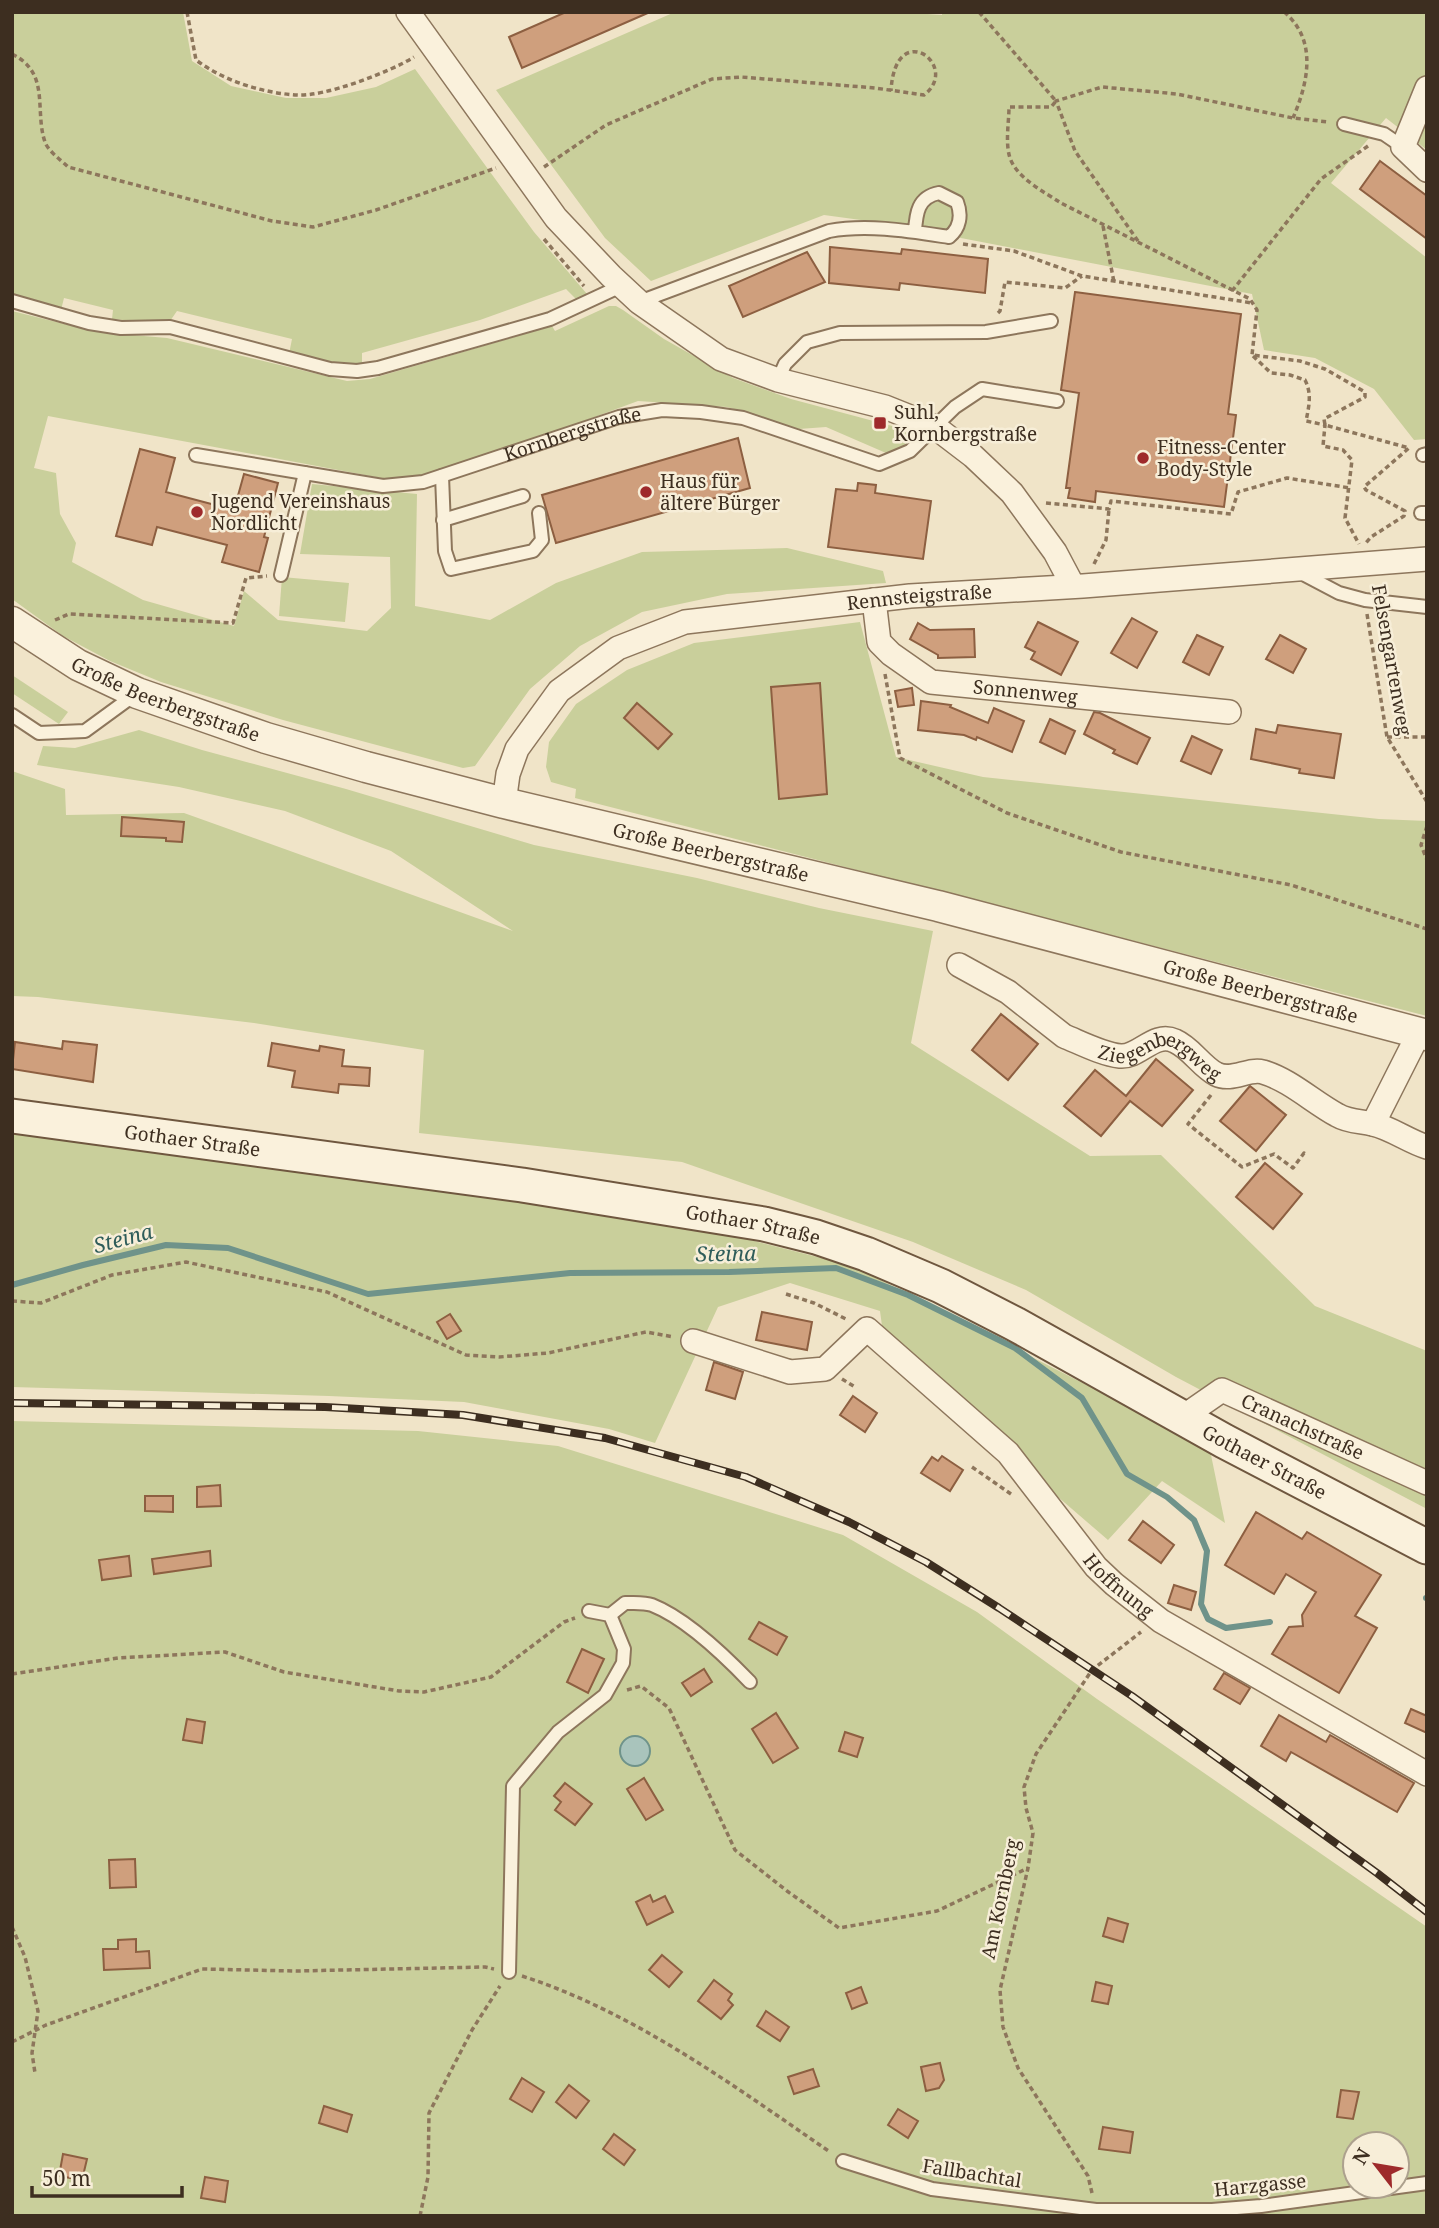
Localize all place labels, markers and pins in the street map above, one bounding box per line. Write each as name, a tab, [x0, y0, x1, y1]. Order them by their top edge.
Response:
place label: Suhl, Kornbergstraße	[894, 399, 1037, 447]
marker: Suhl, Kornbergstraße	[872, 415, 888, 431]
place label: Fitness-Center Body-Style	[1157, 434, 1286, 482]
marker: Fitness-Center Body-Style	[1135, 450, 1151, 466]
place label: Haus für ältere Bürger	[660, 468, 780, 516]
marker: Haus für ältere Bürger	[638, 484, 654, 500]
place label: Jugend Vereinshaus Nordlicht	[210, 488, 390, 536]
marker: Jugend Vereinshaus Nordlicht	[189, 504, 205, 520]

